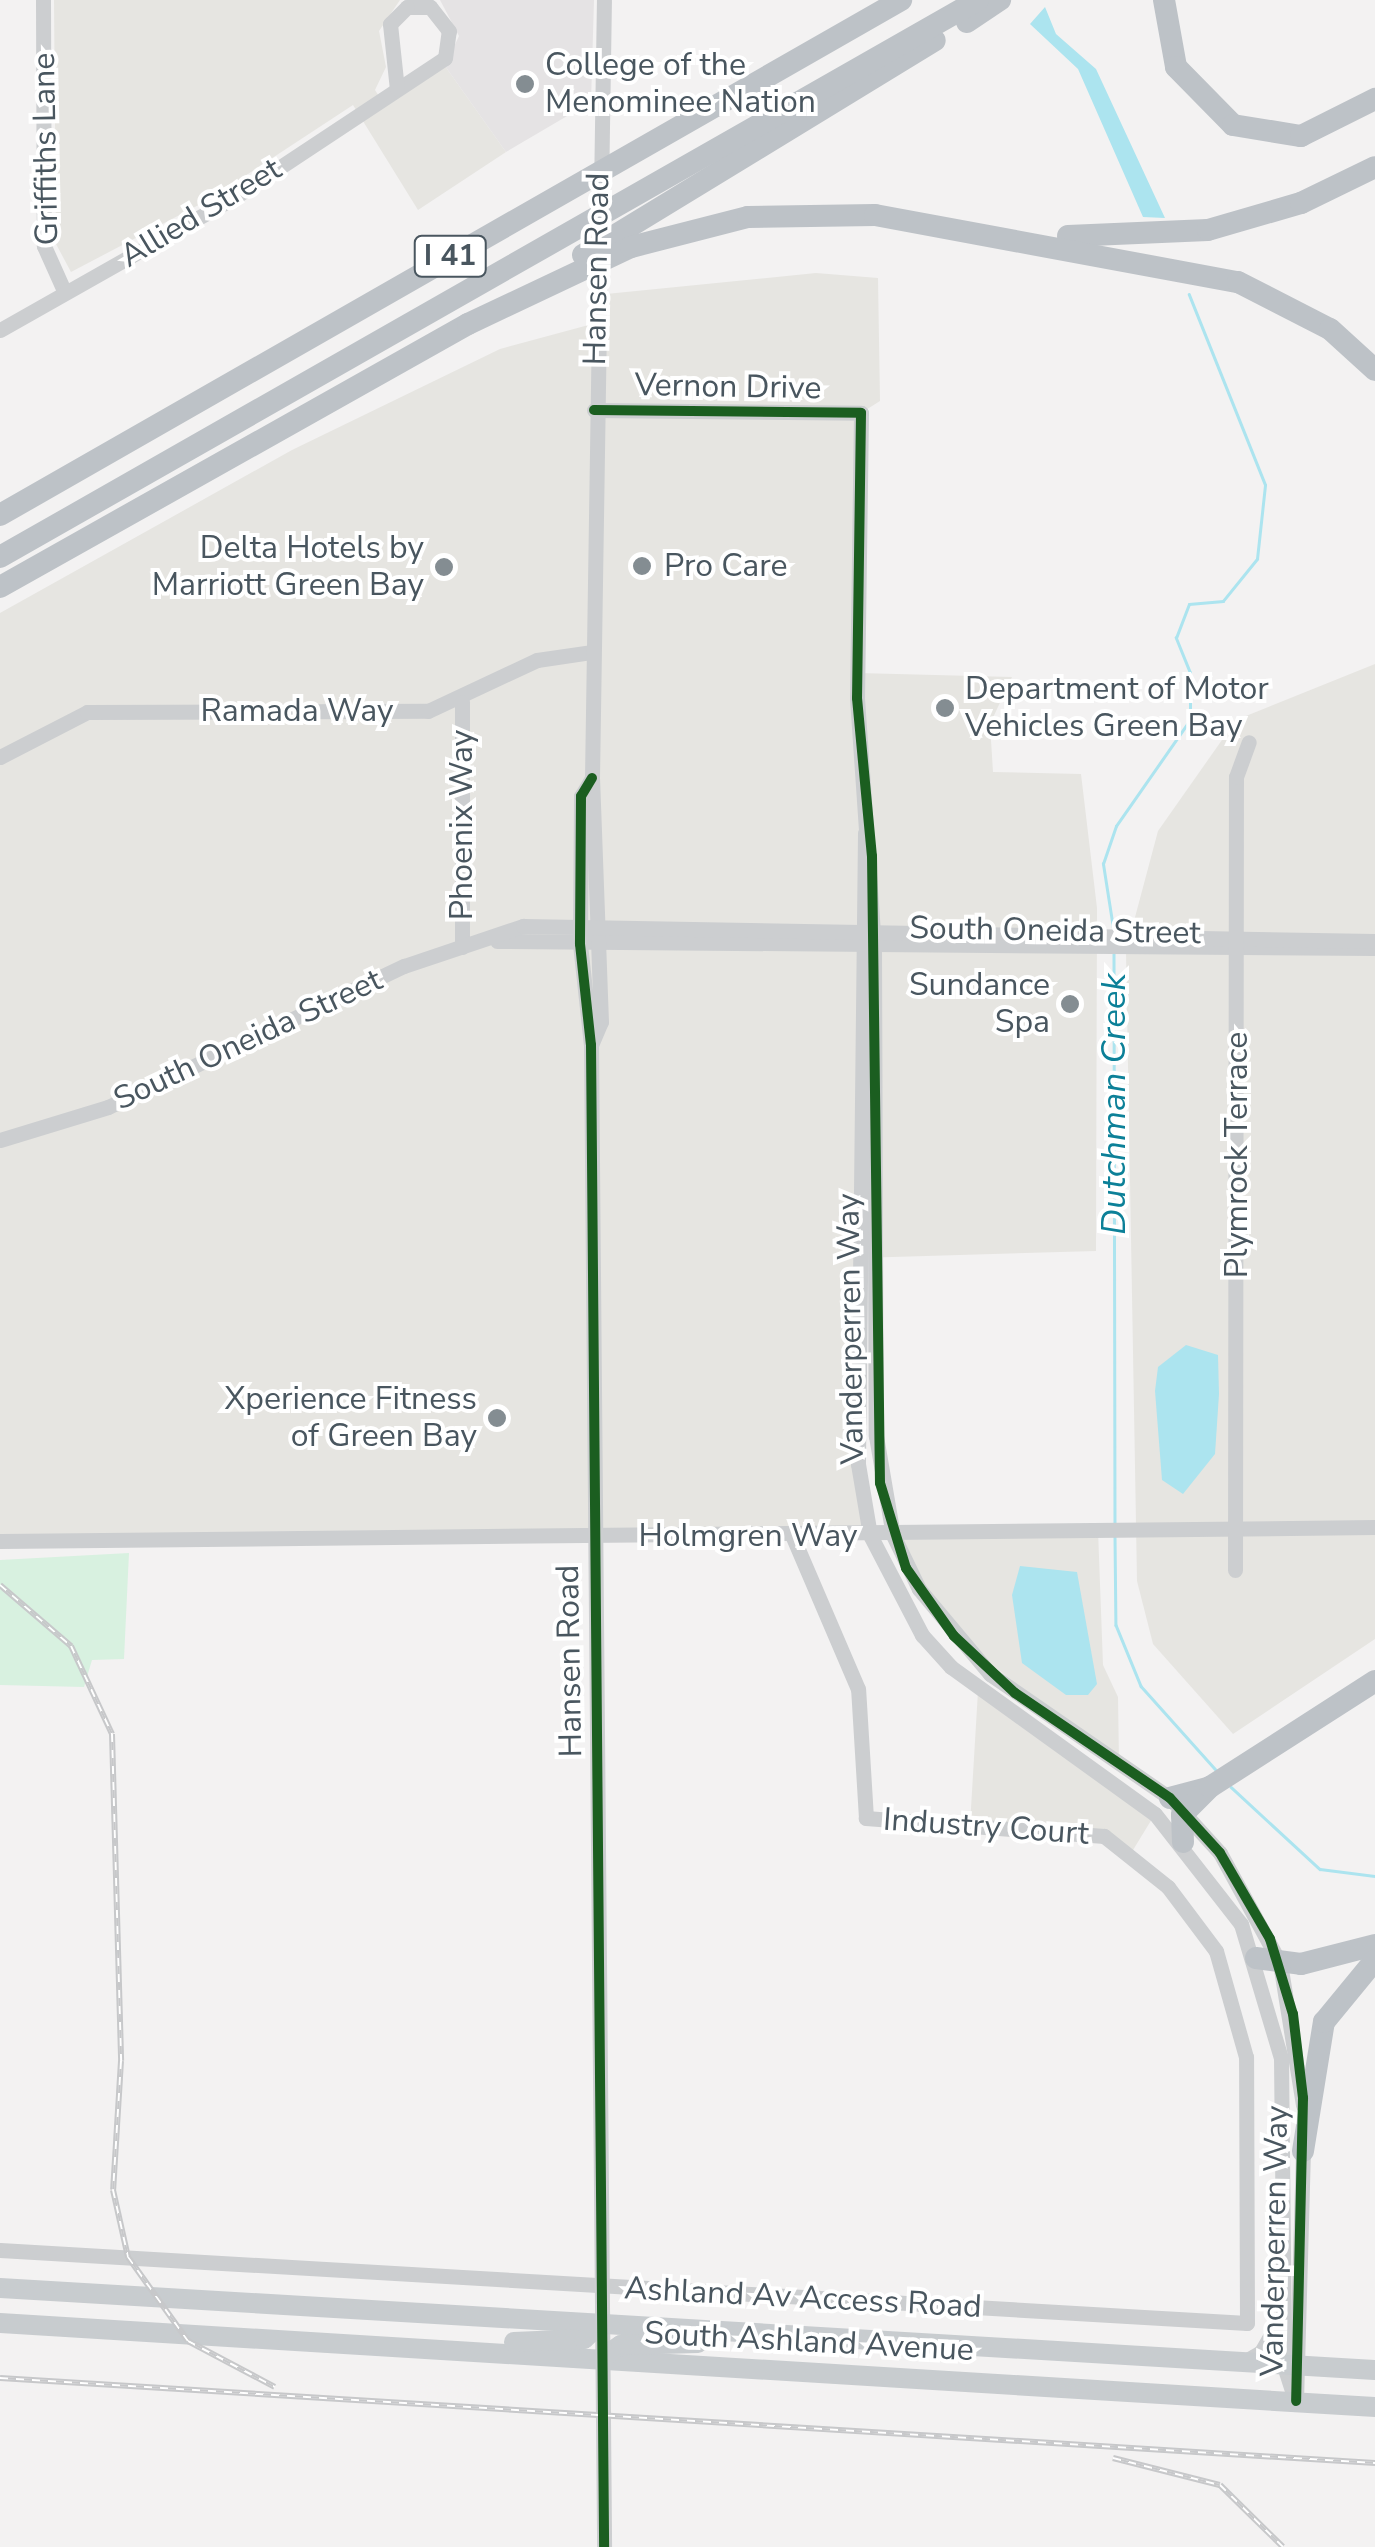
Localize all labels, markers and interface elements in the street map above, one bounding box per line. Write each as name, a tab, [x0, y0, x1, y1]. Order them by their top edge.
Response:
place label: College of the Menominee Nation	[545, 47, 816, 122]
street label: Griffiths Lane	[25, 52, 67, 246]
marker: College of the Menominee Nation	[514, 73, 536, 95]
street label: Allied Street	[114, 150, 288, 276]
street label: Hansen Road	[576, 172, 618, 366]
road number: I 41	[412, 231, 488, 281]
street label: Vernon Drive	[634, 366, 822, 408]
place label: Delta Hotels by Marriott Green Bay	[152, 530, 424, 605]
place label: Pro Care	[664, 547, 787, 585]
marker: Pro Care	[629, 553, 655, 579]
marker: Delta Hotels by Marriott Green Bay	[433, 556, 455, 578]
place label: Department of Motor Vehicles Green Bay	[965, 671, 1269, 746]
street label: Ramada Way	[200, 692, 394, 730]
marker: Department of Motor Vehicles Green Bay	[934, 697, 956, 719]
street label: Phoenix Way	[443, 730, 481, 920]
street label: South Oneida Street	[909, 909, 1201, 953]
street label: South Oneida Street	[108, 961, 388, 1119]
place label: Sundance Spa	[909, 967, 1050, 1042]
water label: Dutchman Creek	[1093, 973, 1135, 1235]
marker: Sundance Spa	[1059, 993, 1081, 1015]
street label: Plymrock Terrace	[1218, 1032, 1256, 1278]
street label: Vanderperren Way	[829, 1193, 873, 1465]
place label: Xperience Fitness of Green Bay	[225, 1381, 477, 1456]
marker: Xperience Fitness of Green Bay	[486, 1407, 508, 1429]
street label: Holmgren Way	[638, 1517, 858, 1555]
street label: Hansen Road	[549, 1564, 591, 1758]
street label: Industry Court	[882, 1801, 1090, 1853]
street label: Vanderperren Way	[1253, 2105, 1297, 2377]
street label: Ashland Av Access Road	[623, 2269, 983, 2327]
street label: South Ashland Avenue	[643, 2314, 975, 2370]

